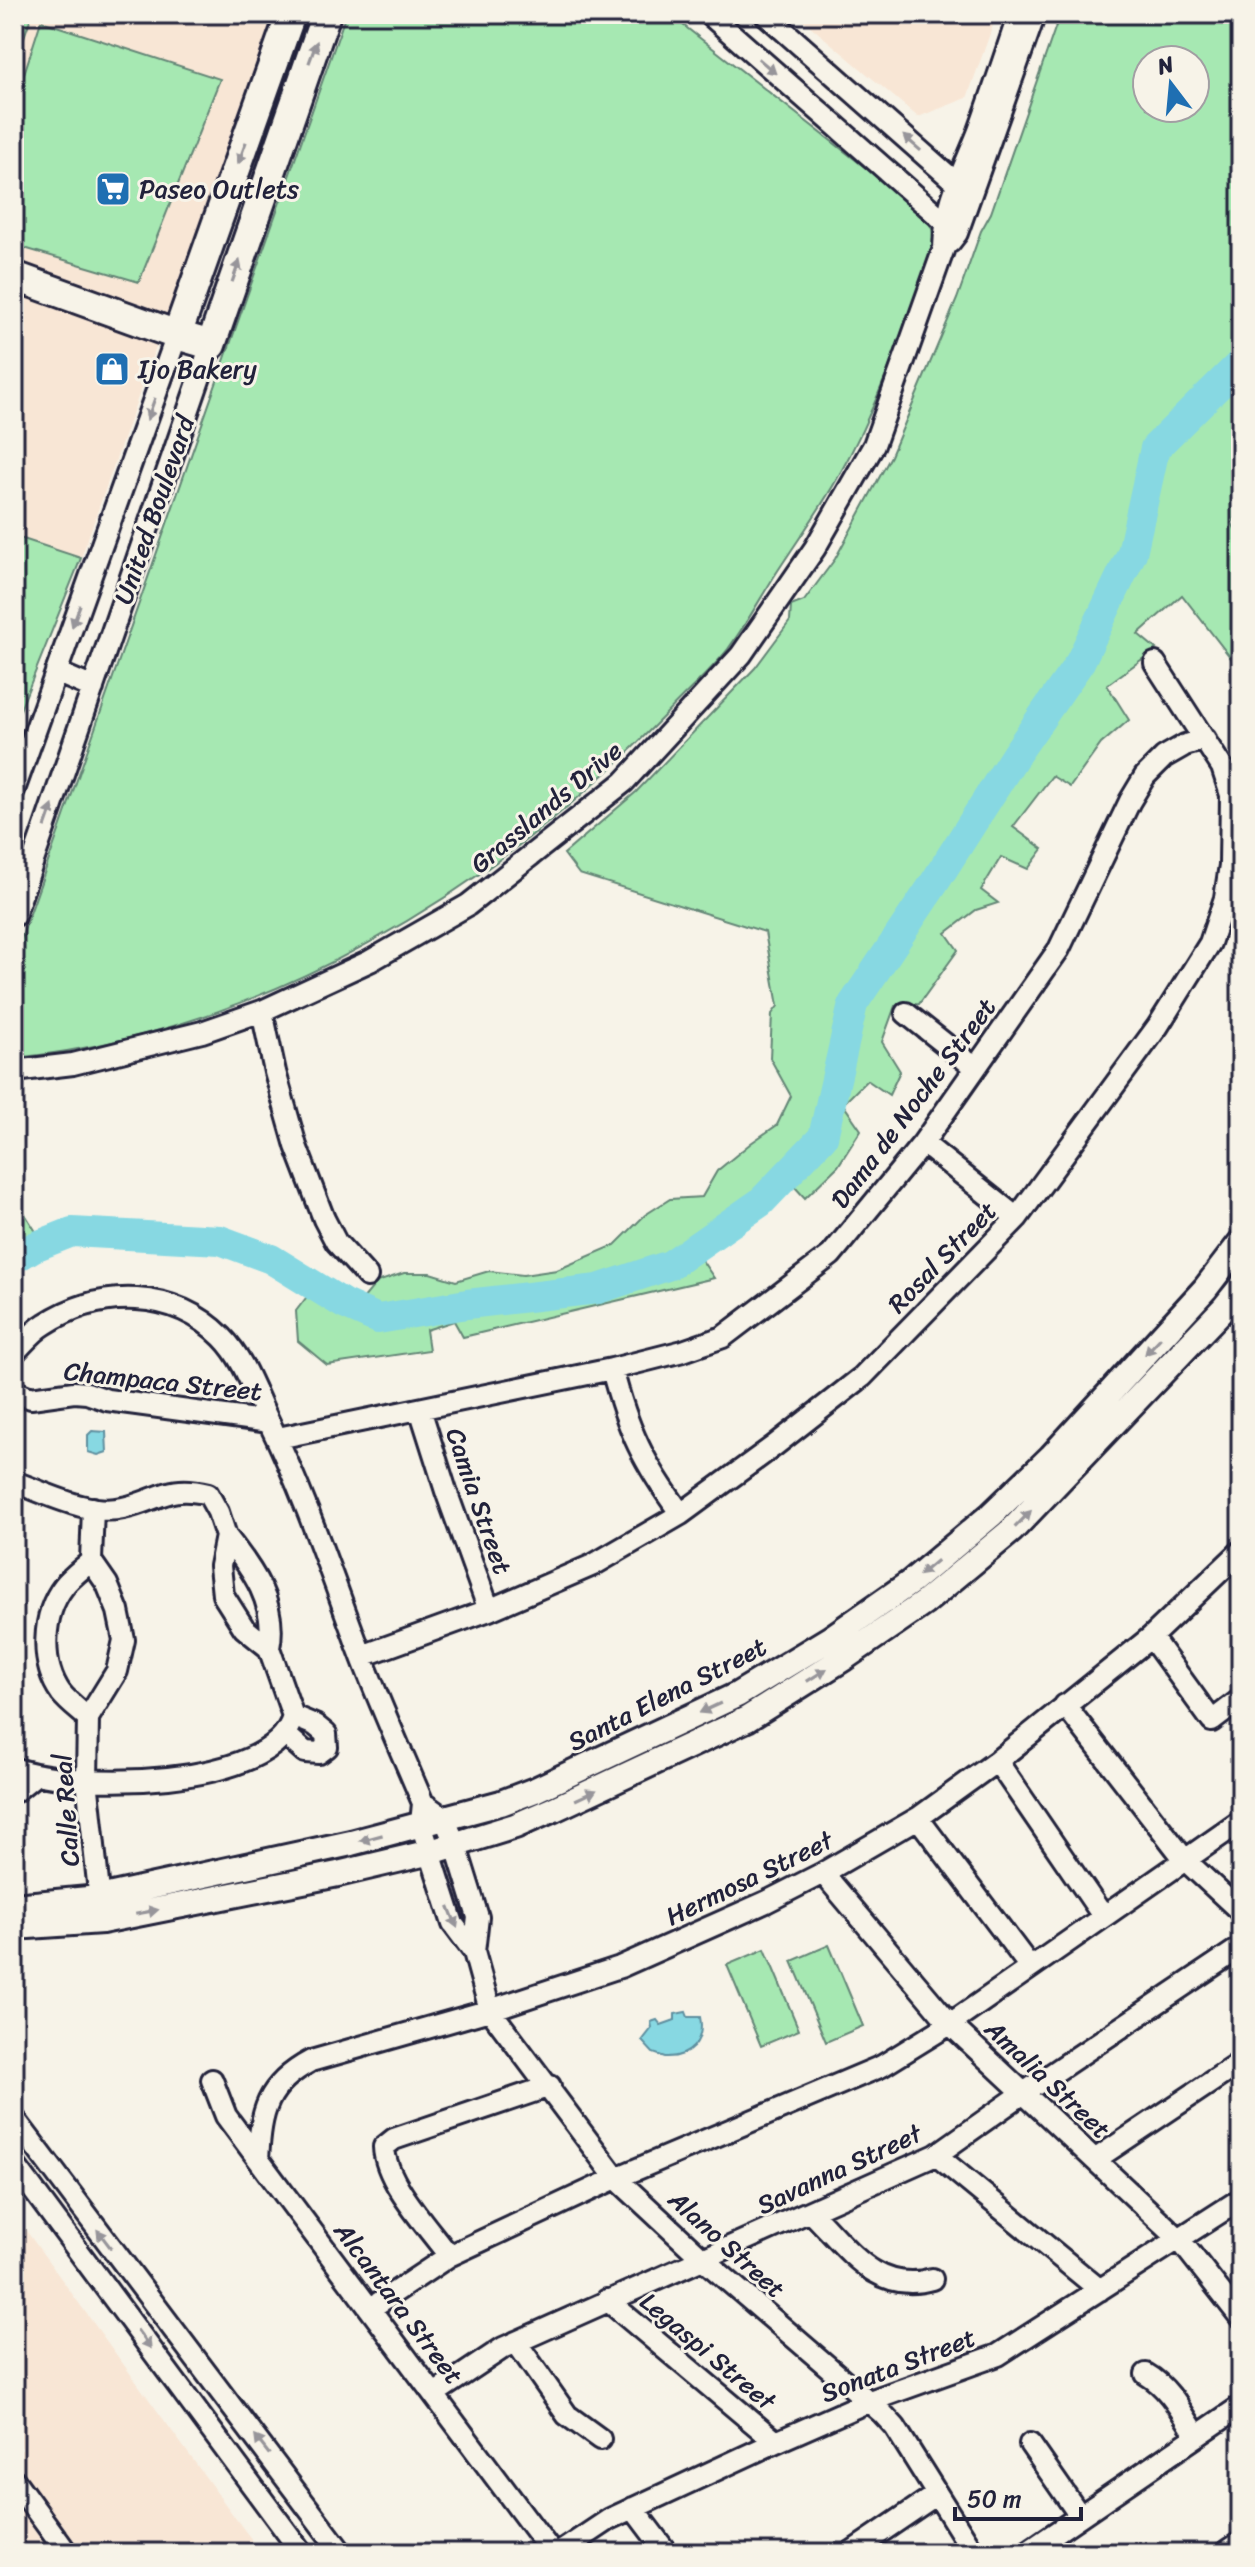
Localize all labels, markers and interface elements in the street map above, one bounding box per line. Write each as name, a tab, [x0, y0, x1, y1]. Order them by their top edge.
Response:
one-way arrow	[307, 40, 319, 64]
north arrow	[1131, 44, 1211, 124]
text: N	[1152, 44, 1179, 86]
one-way arrow	[758, 56, 777, 74]
one-way arrow	[902, 135, 922, 152]
one-way arrow	[236, 141, 248, 165]
place label: Paseo Outlets	[139, 166, 299, 212]
supermarket icon: Paseo Outlets	[94, 170, 132, 208]
one-way arrow	[231, 259, 243, 283]
place label: Ijo Bakery	[137, 346, 257, 392]
shop icon: Ijo Bakery	[93, 350, 131, 388]
one-way arrow	[144, 397, 156, 421]
street label: United Boulevard	[100, 407, 209, 611]
one-way arrow	[70, 604, 82, 628]
street label: Grasslands Drive	[459, 729, 633, 885]
one-way arrow	[43, 803, 55, 827]
street label: Dama de Noche Street	[818, 987, 1008, 1219]
street label: Rosal Street	[876, 1190, 1008, 1324]
one-way arrow	[1144, 1337, 1162, 1356]
street label: Champaca Street	[62, 1348, 264, 1414]
street label: Camia Street	[432, 1421, 526, 1581]
one-way arrow	[1014, 1510, 1032, 1529]
one-way arrow	[918, 1559, 938, 1576]
street label: Santa Elena Street	[559, 1624, 775, 1764]
one-way arrow	[806, 1668, 827, 1683]
one-way arrow	[698, 1701, 721, 1715]
street label: Calle Real	[39, 1751, 93, 1868]
one-way arrow	[574, 1788, 598, 1802]
street label: Hermosa Street	[657, 1817, 842, 1938]
one-way arrow	[359, 1832, 383, 1845]
one-way arrow	[135, 1905, 160, 1918]
one-way arrow	[447, 1905, 460, 1929]
street label: Amalia Street	[973, 2007, 1122, 2150]
street label: Savanna Street	[749, 2110, 931, 2227]
street label: Alano Street	[657, 2177, 797, 2310]
street label: Alcantara Street	[321, 2210, 476, 2395]
one-way arrow	[96, 2228, 112, 2250]
street label: Legaspi Street	[629, 2280, 788, 2423]
street label: Sonata Street	[814, 2314, 982, 2416]
one-way arrow	[136, 2328, 152, 2350]
one-way arrow	[255, 2435, 271, 2455]
scale bar	[955, 2471, 1081, 2521]
text: 50 m	[967, 2478, 1022, 2520]

